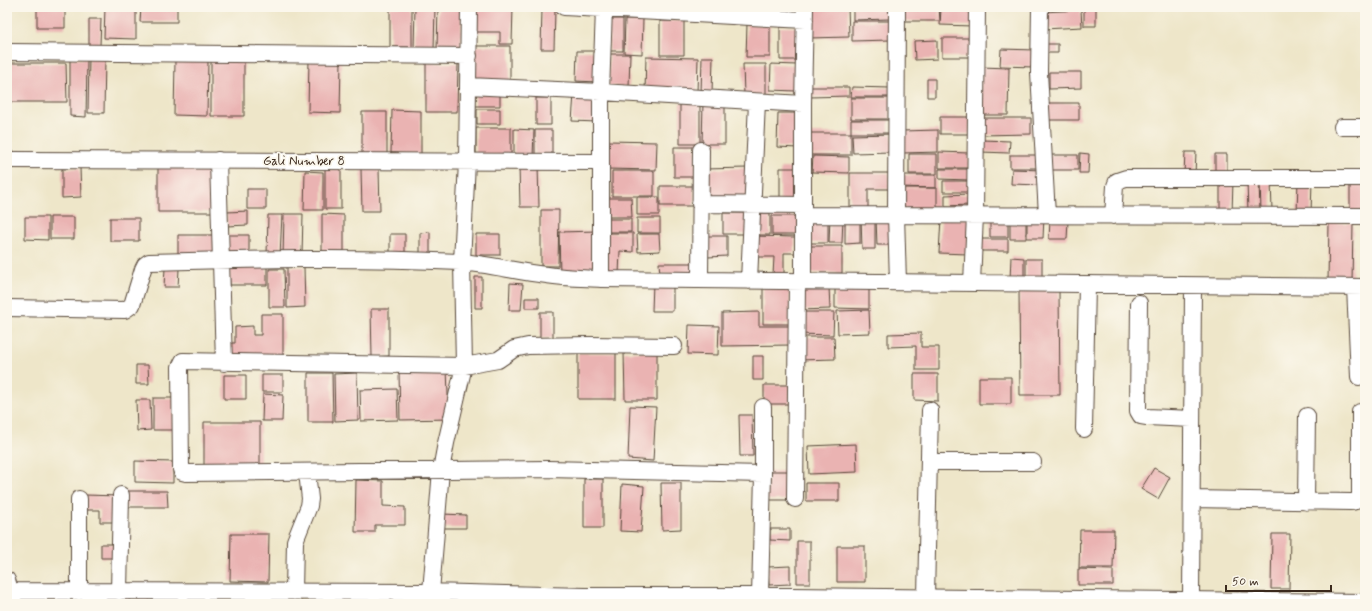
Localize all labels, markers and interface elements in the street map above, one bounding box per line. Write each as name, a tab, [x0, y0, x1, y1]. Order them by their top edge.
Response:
street label: Gali Number 8	[263, 153, 345, 170]
scale bar	[1226, 567, 1331, 593]
text: 50 m	[1232, 574, 1259, 590]

